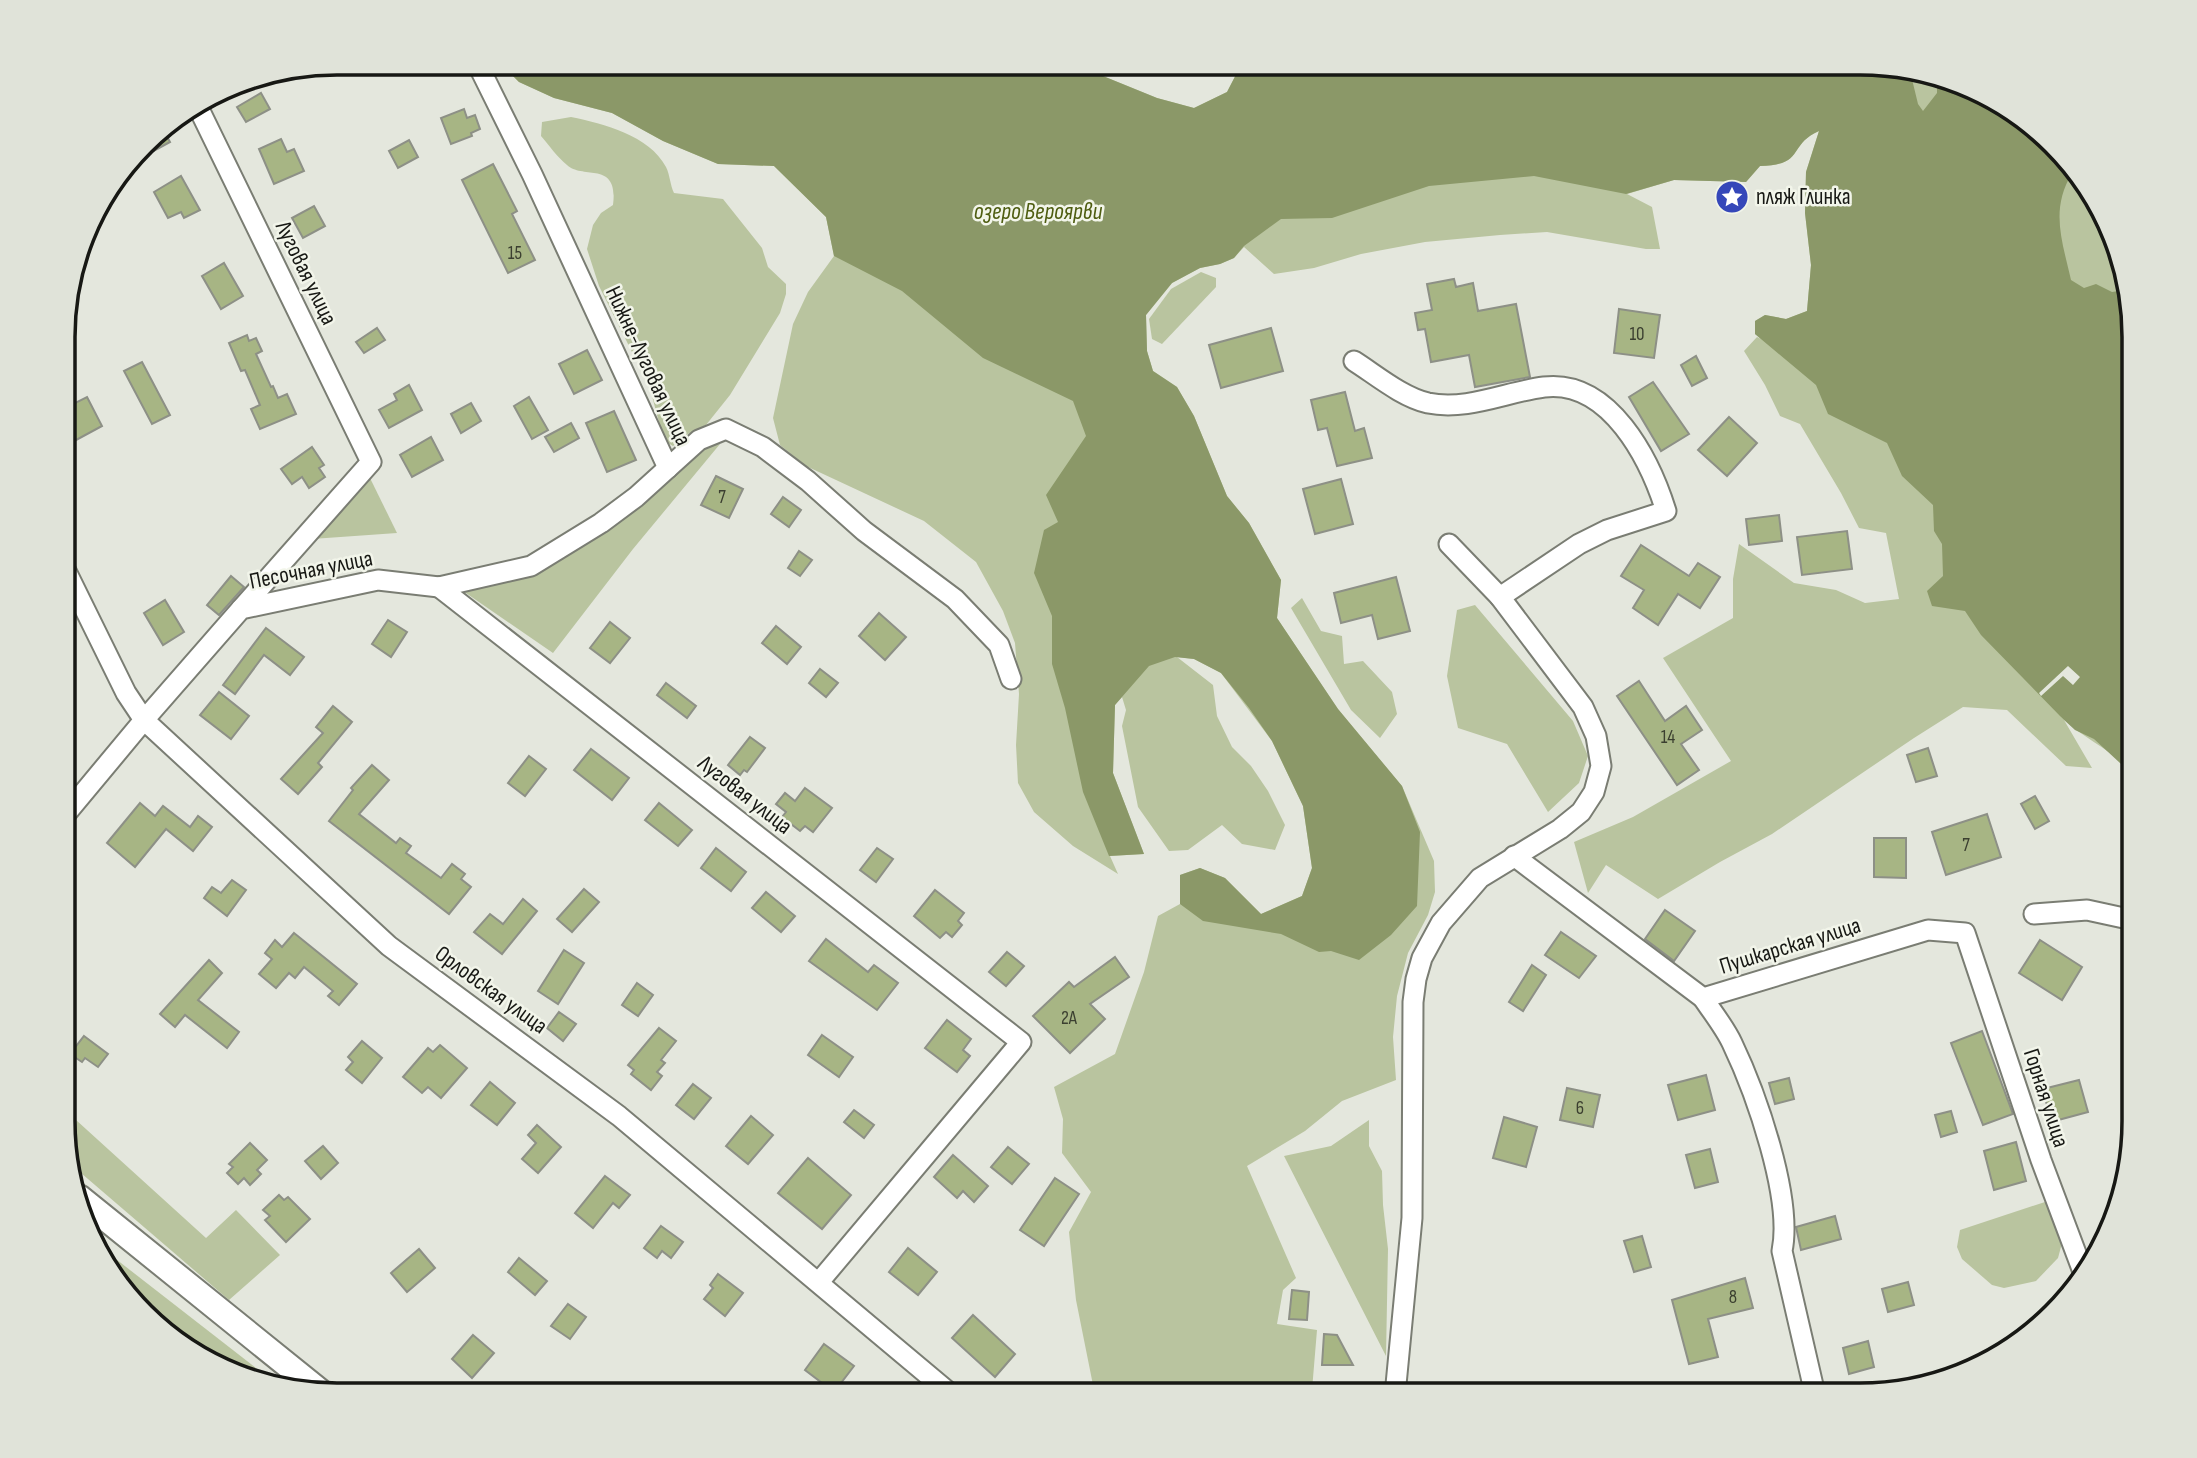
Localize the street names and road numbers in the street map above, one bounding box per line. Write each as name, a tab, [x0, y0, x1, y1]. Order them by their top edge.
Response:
street label: Луговая улица	[268, 216, 343, 329]
street label: Нижне-Луговая улица	[599, 282, 697, 450]
street label: Песочная улица	[247, 544, 375, 596]
street label: Луговая улица	[691, 749, 798, 841]
street label: Пушкарская улица	[1716, 911, 1864, 981]
street label: Орловская улица	[429, 940, 553, 1040]
street label: Горная улица	[2017, 1045, 2075, 1151]

